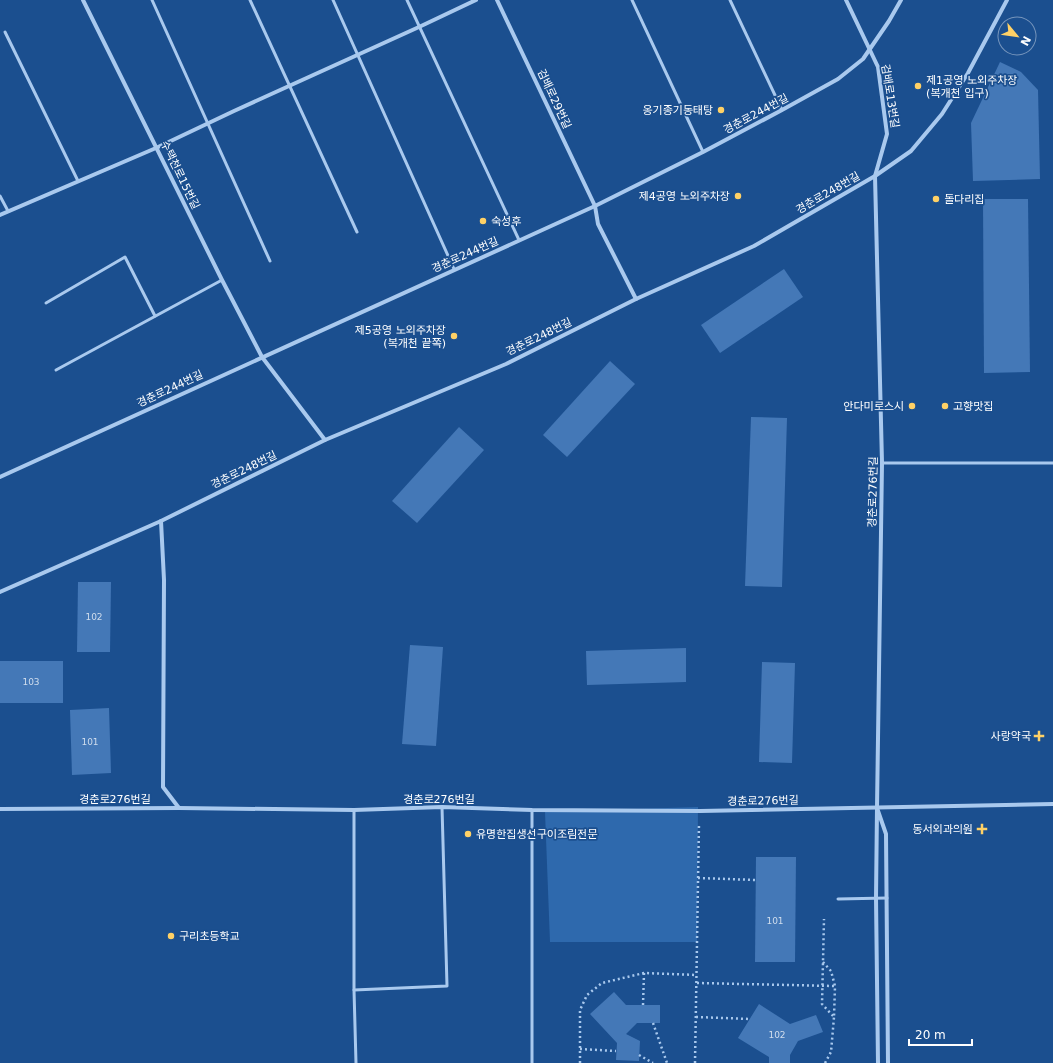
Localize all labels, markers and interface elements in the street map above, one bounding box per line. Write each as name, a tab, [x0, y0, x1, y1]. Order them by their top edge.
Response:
north arrow	[997, 16, 1037, 56]
text: N	[1017, 33, 1033, 48]
street label: 검배로13번길	[879, 63, 901, 129]
street label: 검배로29번길	[534, 67, 574, 131]
place label: 제1공영 노외주차장 (복개천 입구)	[926, 74, 1017, 100]
marker: 제1공영 노외주차장 (복개천 입구)	[913, 81, 923, 91]
street label: 경춘로244번길	[721, 91, 791, 137]
place label: 옹기종기동태탕	[642, 104, 713, 117]
marker: 옹기종기동태탕	[716, 105, 726, 115]
street label: 수택천로15번길	[158, 139, 202, 211]
street label: 경춘로248번길	[794, 169, 862, 217]
place label: 제4공영 노외주차장	[639, 190, 730, 203]
marker: 제4공영 노외주차장	[733, 191, 743, 201]
place label: 돌다리집	[944, 193, 984, 206]
marker: 돌다리집	[931, 194, 941, 204]
place label: 숙성후	[491, 215, 521, 228]
marker: 숙성후	[478, 216, 488, 226]
street label: 경춘로244번길	[430, 234, 500, 276]
street label: 경춘로248번길	[504, 315, 574, 359]
place label: 제5공영 노외주차장 (복개천 끝쪽)	[355, 324, 446, 350]
marker: 제5공영 노외주차장 (복개천 끝쪽)	[449, 331, 459, 341]
street label: 경춘로244번길	[135, 368, 205, 410]
place label: 안다미로스시	[843, 400, 904, 413]
place label: 고향맛집	[953, 400, 993, 413]
marker: 안다미로스시	[907, 401, 917, 411]
marker: 고향맛집	[940, 401, 950, 411]
street label: 경춘로248번길	[209, 448, 279, 492]
street label: 경춘로276번길	[866, 456, 880, 528]
house number: 102	[85, 612, 103, 622]
house number: 103	[22, 677, 40, 687]
place label: 사랑약국	[991, 730, 1031, 743]
marker: 사랑약국	[1034, 731, 1044, 741]
house number: 101	[81, 737, 99, 747]
street label: 경춘로276번길	[79, 793, 151, 806]
street label: 경춘로276번길	[403, 793, 475, 806]
street label: 경춘로276번길	[727, 794, 799, 808]
place label: 동서외과의원	[912, 823, 973, 836]
marker: 동서외과의원	[976, 823, 988, 835]
place label: 유명한집생선구이조림전문	[476, 828, 597, 841]
marker: 유명한집생선구이조림전문	[463, 829, 473, 839]
house number: 101	[766, 916, 784, 926]
place label: 구리초등학교	[179, 930, 240, 943]
marker: 구리초등학교	[166, 931, 176, 941]
scale bar	[909, 1021, 972, 1047]
text: 20 m	[915, 1028, 946, 1042]
house number: 102	[768, 1030, 786, 1040]

